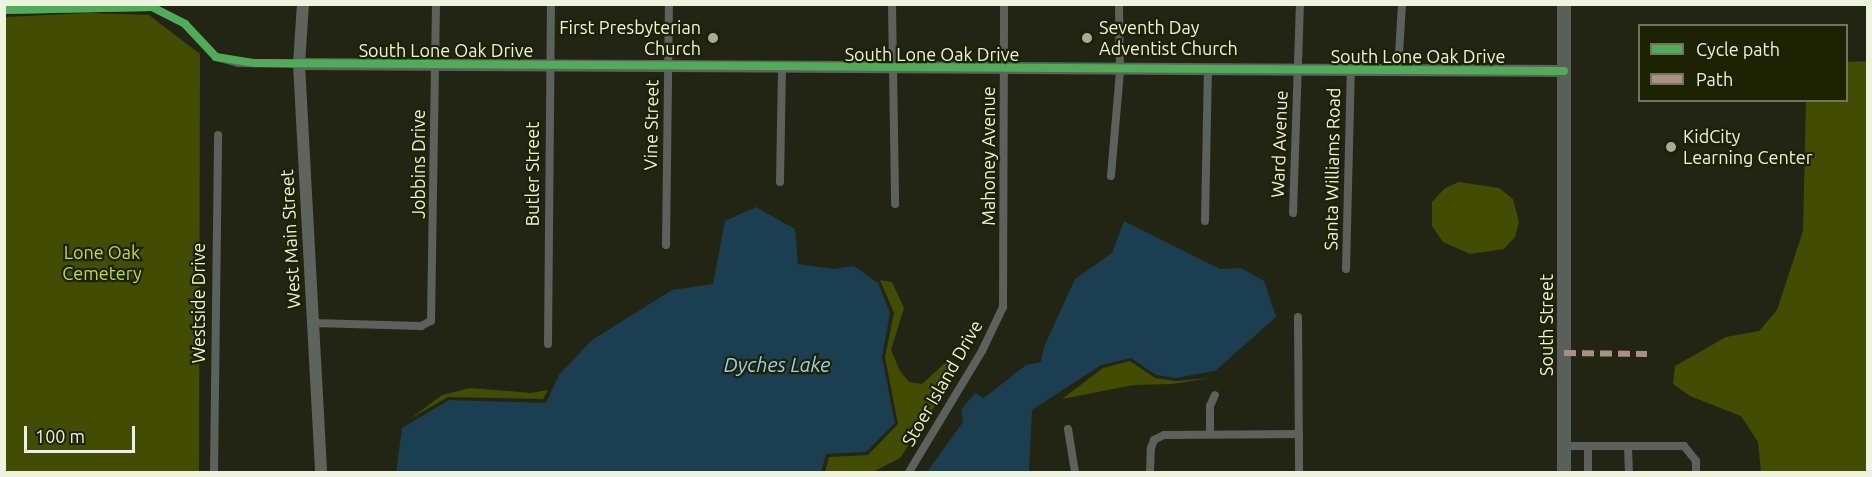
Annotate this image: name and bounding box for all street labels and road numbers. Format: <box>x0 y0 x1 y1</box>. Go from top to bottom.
street label: South Lone Oak Drive <box>359 39 533 61</box>
street label: South Lone Oak Drive <box>845 43 1019 65</box>
street label: South Lone Oak Drive <box>1331 45 1505 67</box>
street label: Vine Street <box>639 79 663 171</box>
street label: Mahoney Avenue <box>977 86 999 226</box>
street label: Santa Williams Road <box>1320 87 1344 251</box>
street label: Ward Avenue <box>1266 90 1292 198</box>
street label: Jobbins Drive <box>407 109 429 219</box>
street label: Butler Street <box>521 122 543 226</box>
street label: West Main Street <box>276 169 304 309</box>
street label: Westside Drive <box>187 243 209 363</box>
street label: South Street <box>1535 274 1557 376</box>
street label: Stoer Island Drive <box>897 316 987 450</box>

